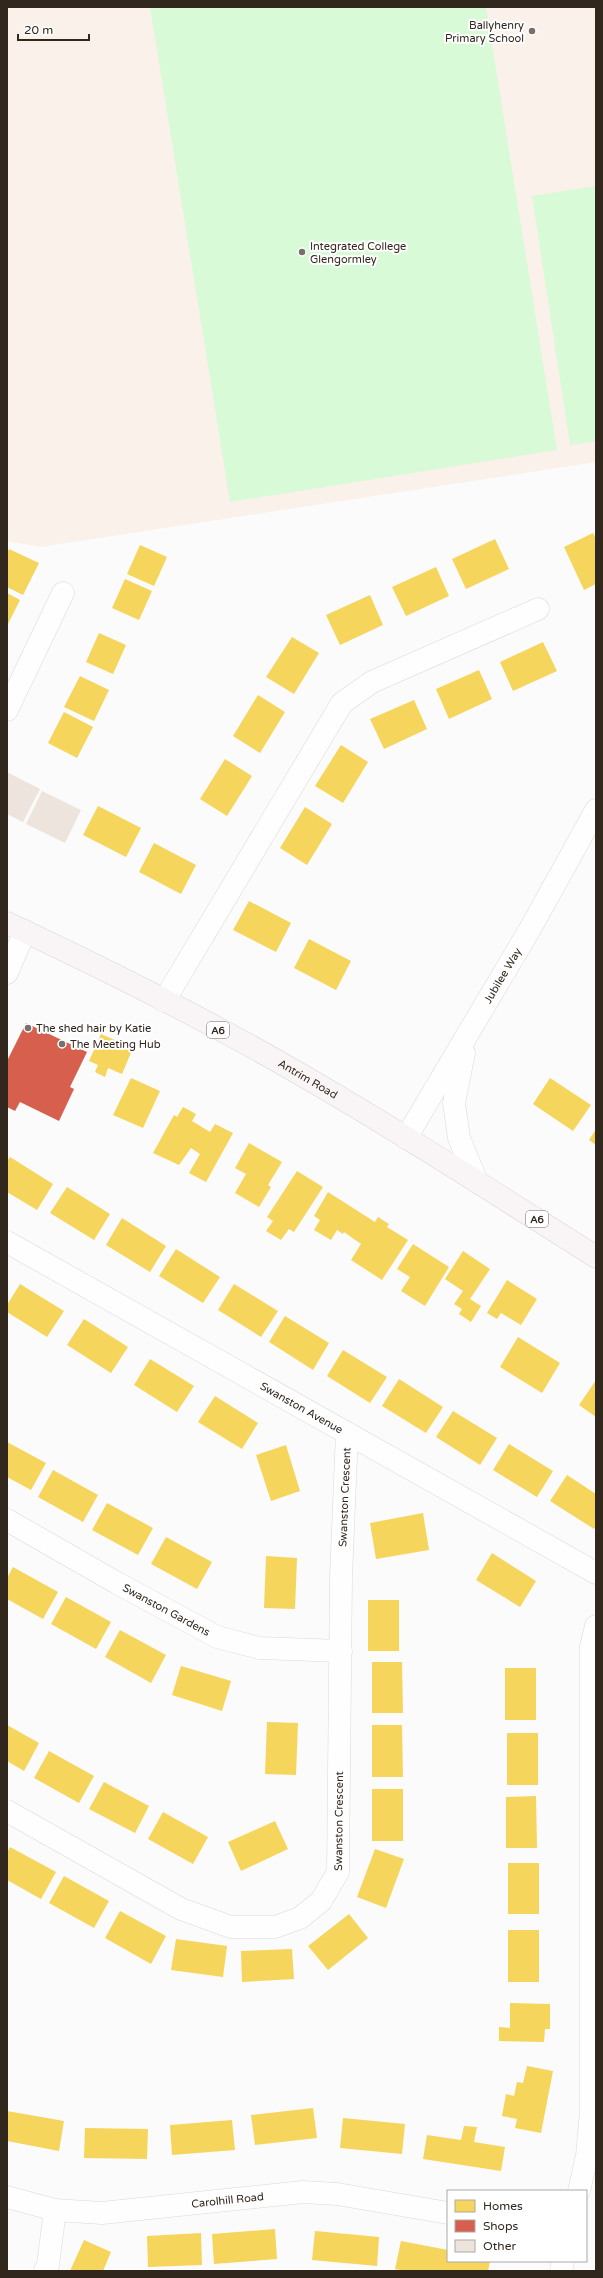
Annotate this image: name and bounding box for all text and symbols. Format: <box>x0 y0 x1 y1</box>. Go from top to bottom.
scale bar <box>18 16 89 42</box>
place label: Ballyhenry Primary School <box>445 19 524 45</box>
text: 20 m <box>24 23 53 37</box>
marker: Ballyhenry Primary School <box>527 26 537 36</box>
place label: Integrated College Glengormley <box>310 240 406 266</box>
marker: Integrated College Glengormley <box>297 247 307 257</box>
street label: Jubilee Way <box>481 946 524 1006</box>
place label: The shed hair by Katie <box>36 1022 151 1035</box>
road number: A6 <box>207 1022 229 1038</box>
marker: The shed hair by Katie <box>23 1023 33 1033</box>
place label: The Meeting Hub <box>70 1038 161 1051</box>
marker: The Meeting Hub <box>57 1039 67 1049</box>
street label: Antrim Road <box>276 1057 340 1102</box>
road number: A6 <box>526 1211 548 1227</box>
street label: Swanston Avenue <box>258 1380 345 1436</box>
street label: Swanston Crescent <box>336 1447 353 1547</box>
street label: Swanston Gardens <box>120 1581 212 1639</box>
street label: Swanston Crescent <box>332 1771 346 1871</box>
street label: Carolhill Road <box>191 2190 265 2211</box>
legend <box>447 2190 587 2262</box>
text: Homes <box>483 2199 523 2213</box>
text: Shops <box>483 2219 518 2233</box>
text: Other <box>483 2239 516 2253</box>

